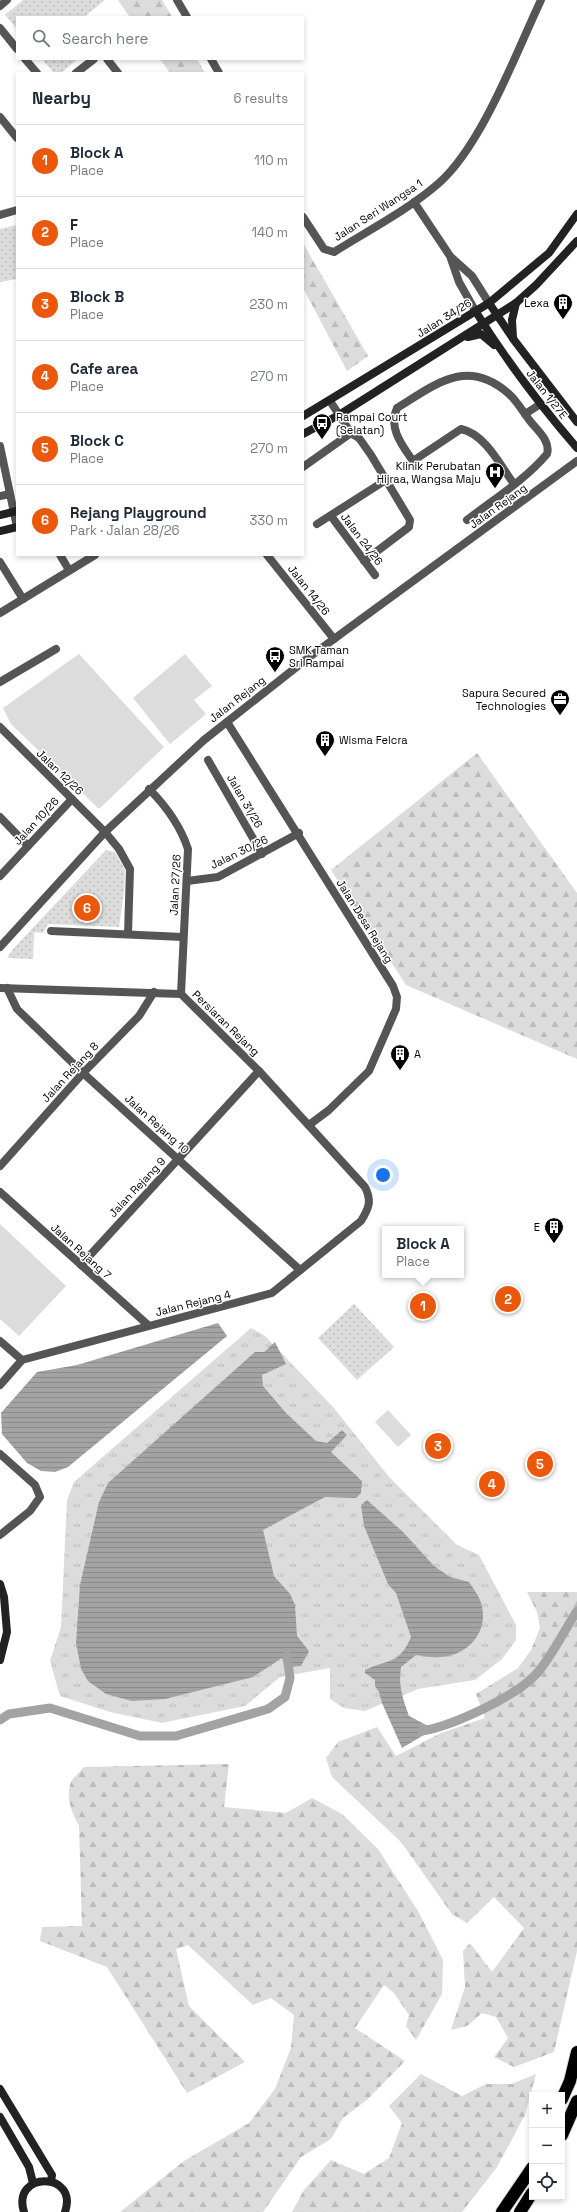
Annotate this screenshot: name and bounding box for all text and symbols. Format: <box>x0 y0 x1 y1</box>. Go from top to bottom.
search box <box>16 16 304 60</box>
icon: search <box>30 27 52 49</box>
text: Search here <box>62 29 148 48</box>
text: Nearby <box>32 87 91 109</box>
text: 6 results <box>234 90 288 107</box>
text: Block A <box>70 143 124 162</box>
text: 1 <box>42 152 48 169</box>
text: 110 m <box>254 152 288 169</box>
text: Place <box>70 162 104 179</box>
street label: Jalan Seri Wangsa 1 <box>331 176 425 244</box>
text: F <box>70 215 78 234</box>
text: 2 <box>41 224 49 241</box>
text: 140 m <box>252 224 288 241</box>
text: Place <box>70 234 104 251</box>
text: Block B <box>70 287 124 306</box>
building icon: Lexa <box>552 292 574 320</box>
street label: Jalan 34/26 <box>414 295 474 340</box>
text: 3 <box>41 296 49 313</box>
text: 230 m <box>250 296 288 313</box>
place label: Lexa <box>524 296 550 310</box>
text: Place <box>70 306 104 323</box>
text: Cafe area <box>70 359 138 378</box>
street label: Jalan 1/27E <box>523 367 571 421</box>
text: 4 <box>41 368 49 385</box>
text: 270 m <box>250 368 288 385</box>
text: Place <box>70 378 104 395</box>
place label: Rampai Court (Selatan) <box>336 410 407 437</box>
bus stop icon: Rampai Court (Selatan) <box>311 412 333 440</box>
text: Block C <box>70 431 124 450</box>
text: 5 <box>41 440 49 457</box>
text: 270 m <box>250 440 288 457</box>
text: Place <box>70 450 104 467</box>
place label: Klinik Perubatan Hijraa, Wangsa Maju <box>377 459 481 486</box>
hospital icon: Klinik Perubatan Hijraa, Wangsa Maju <box>484 461 506 489</box>
street label: Jalan Rejang <box>467 481 529 531</box>
text: Rejang Playground <box>70 503 207 522</box>
street label: Jalan 24/26 <box>338 510 386 568</box>
text: 6 <box>41 512 49 529</box>
text: 330 m <box>249 512 288 529</box>
text: Park · Jalan 28/26 <box>70 522 180 539</box>
street label: Jalan 14/26 <box>285 562 333 618</box>
place label: SMK Taman Sri Rampai <box>289 643 349 670</box>
bus stop icon: SMK Taman Sri Rampai <box>264 645 286 673</box>
street label: Jalan Rejang <box>206 673 268 725</box>
place label: Sapura Secured Technologies <box>462 686 546 713</box>
office icon: Sapura Secured Technologies <box>549 688 571 716</box>
building icon: Wisma Felcra <box>314 729 336 757</box>
place label: Wisma Felcra <box>339 733 408 747</box>
street label: Jalan 12/26 <box>34 746 87 798</box>
street label: Jalan 31/26 <box>224 772 266 831</box>
street label: Jalan 10/26 <box>10 794 62 848</box>
street label: Jalan 30/26 <box>208 832 270 872</box>
street label: Jalan 27/26 <box>166 854 184 916</box>
street label: Jalan Desa Rejang <box>334 877 396 965</box>
pin: 6 <box>74 893 100 923</box>
street label: Persiaran Rejang <box>189 987 263 1059</box>
street label: Jalan Rejang 8 <box>39 1039 102 1105</box>
building icon: A <box>389 1043 411 1071</box>
place label: A <box>414 1047 421 1061</box>
street label: Jalan Rejang 10 <box>122 1091 192 1157</box>
street label: Jalan Rejang 9 <box>106 1154 169 1220</box>
your location <box>373 1165 393 1185</box>
building icon: E <box>543 1216 565 1244</box>
street label: Jalan Rejang 7 <box>48 1220 114 1282</box>
place label: E <box>534 1220 540 1234</box>
popup <box>382 1226 464 1278</box>
text: Block A <box>396 1234 450 1253</box>
text: Place <box>396 1253 430 1270</box>
pin: 2 <box>495 1284 521 1314</box>
street label: Jalan Rejang 4 <box>154 1287 232 1319</box>
pin: 1 <box>410 1291 436 1321</box>
pin: 3 <box>425 1431 451 1461</box>
pin: 5 <box>527 1449 553 1479</box>
pin: 4 <box>479 1469 505 1499</box>
map controls <box>529 2092 565 2200</box>
button: + <box>529 2092 565 2128</box>
button: − <box>529 2128 565 2164</box>
button: locate <box>529 2164 565 2200</box>

